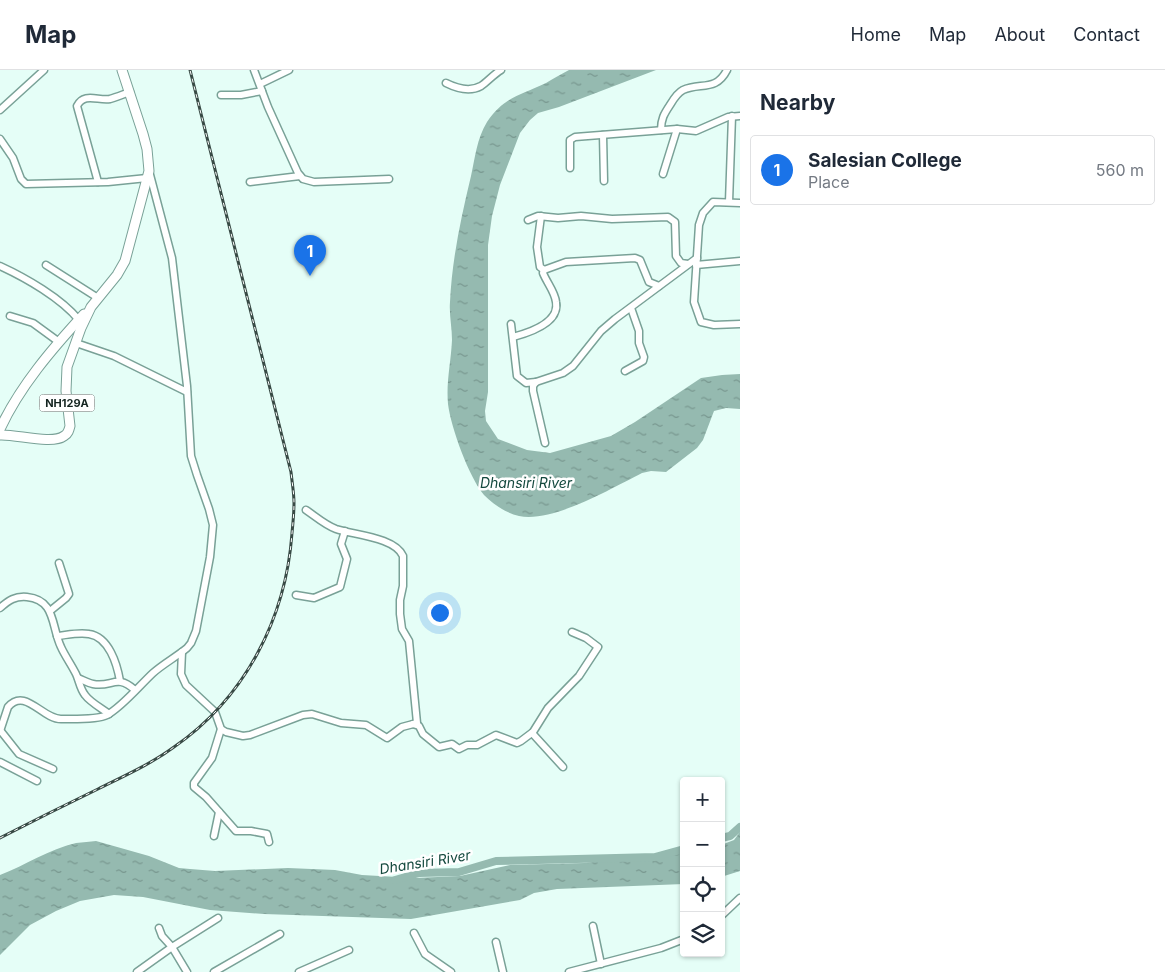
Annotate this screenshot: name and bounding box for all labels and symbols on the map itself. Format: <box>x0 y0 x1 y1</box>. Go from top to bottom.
pin: 1 <box>294 235 326 276</box>
road number: NH129A <box>40 394 94 412</box>
water label: Dhansiri River <box>480 474 573 491</box>
your location <box>427 600 453 626</box>
water label: Dhansiri River <box>378 846 472 877</box>

